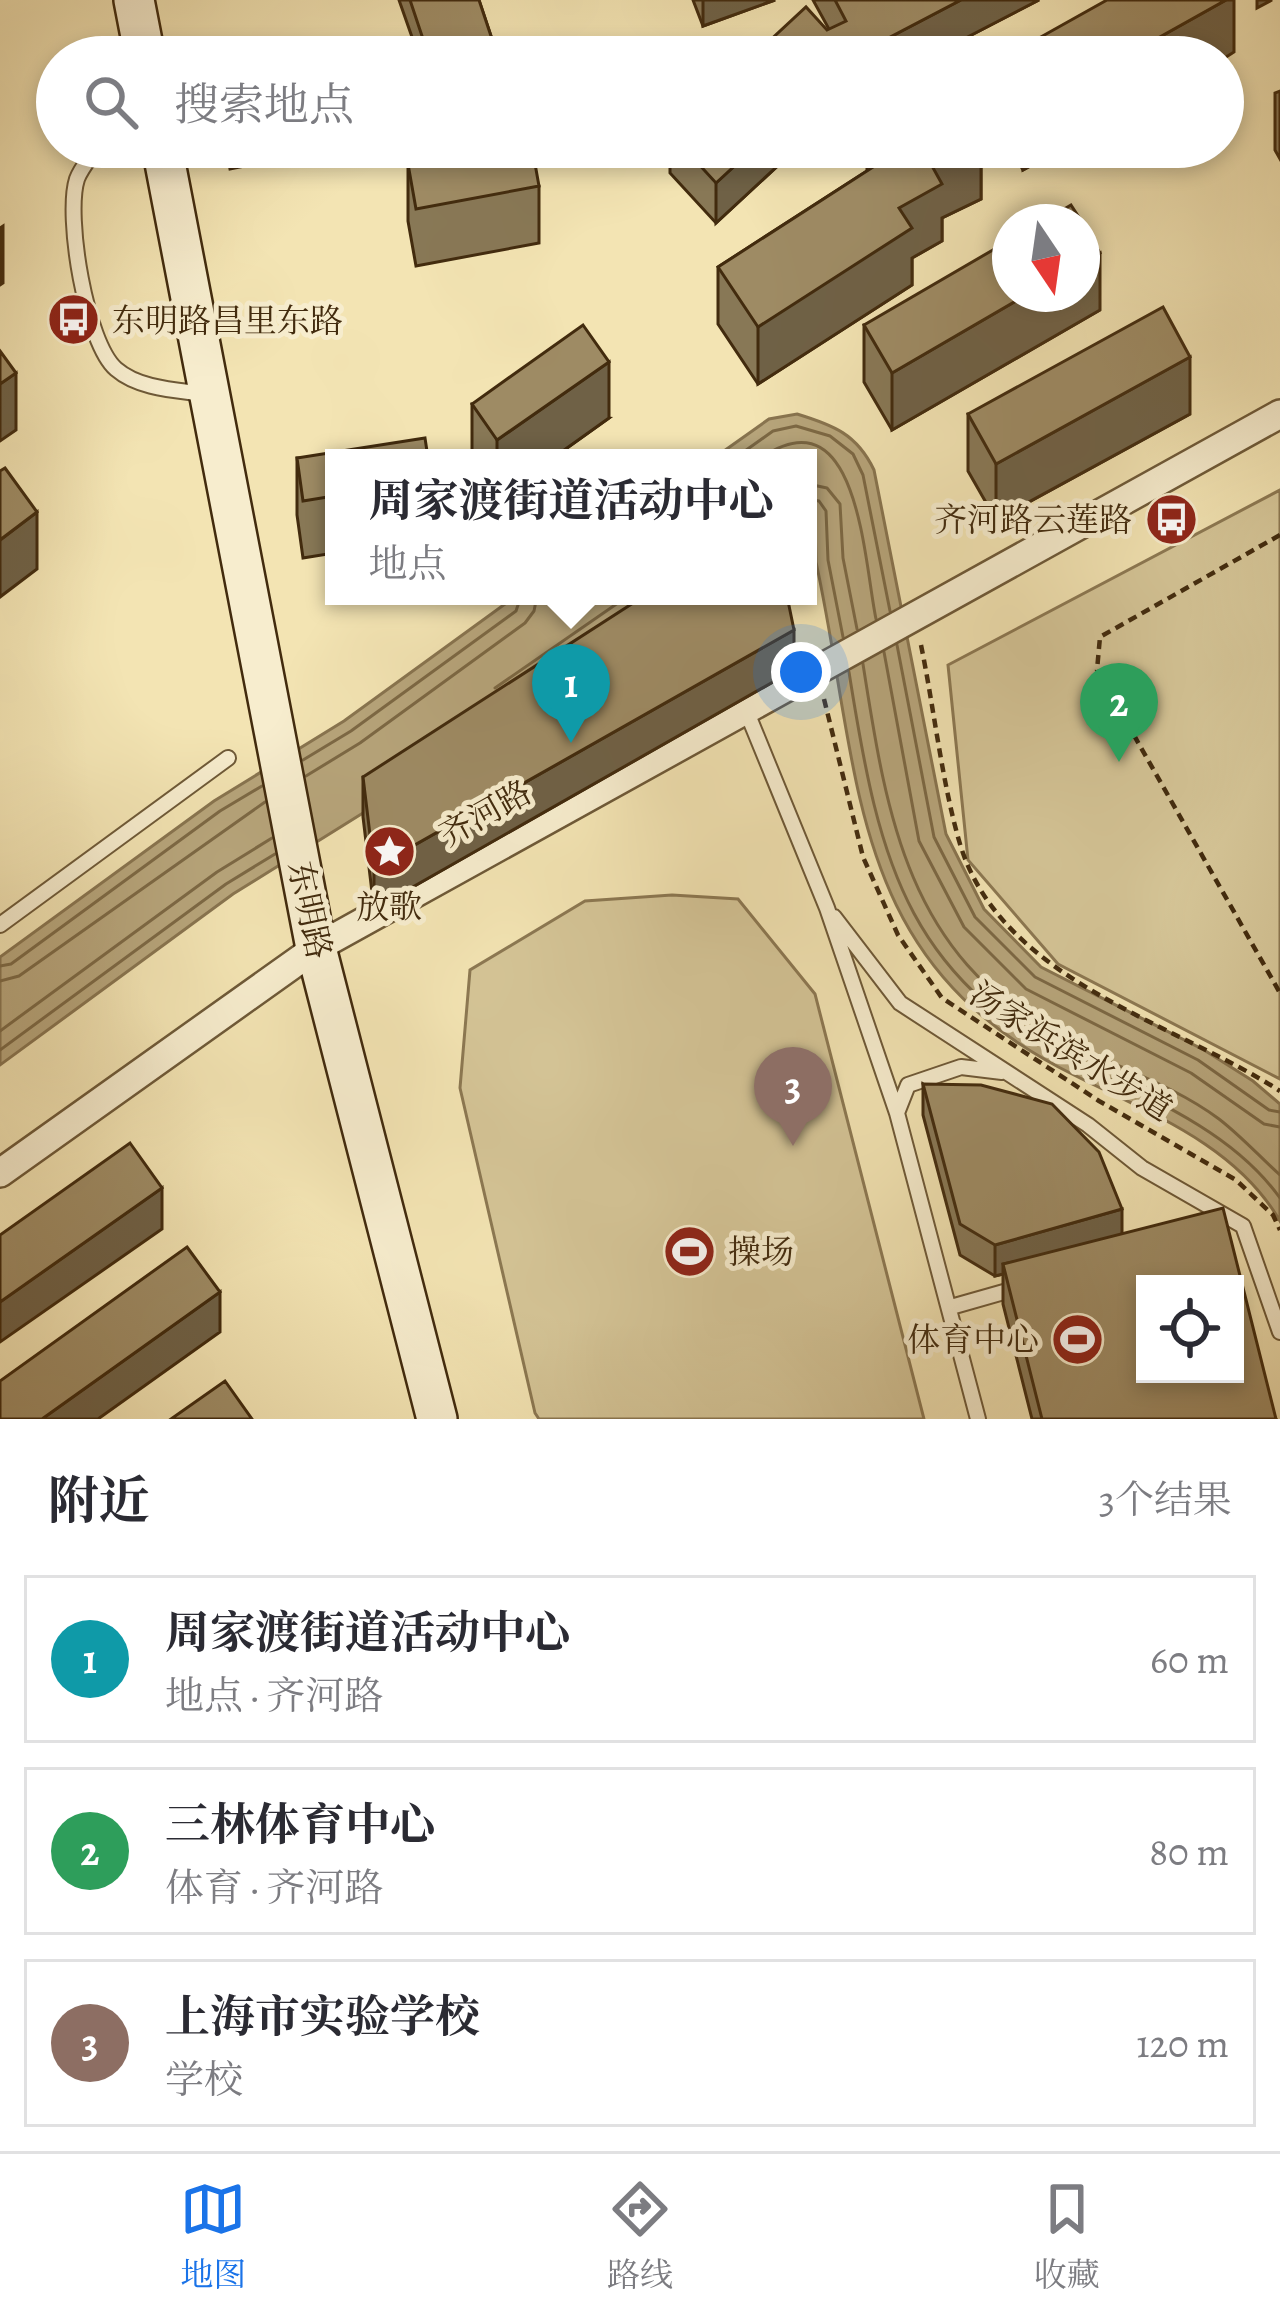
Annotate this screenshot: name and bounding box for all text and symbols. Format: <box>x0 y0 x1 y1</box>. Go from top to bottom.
search box <box>36 36 1244 168</box>
icon: search <box>78 69 144 135</box>
text: 搜索地点 <box>174 74 354 136</box>
north arrow <box>992 204 1100 312</box>
bus stop icon: 东明路昌里东路 <box>45 292 101 348</box>
place label: 东明路昌里东路 <box>112 298 343 343</box>
popup <box>325 449 817 605</box>
text: 周家渡街道活动中心 <box>368 470 774 532</box>
bus stop icon: 齐河路云莲路 <box>1143 491 1199 547</box>
place label: 齐河路云莲路 <box>934 497 1132 542</box>
text: 地点 <box>368 537 447 590</box>
your location <box>771 642 831 702</box>
pin: 1 <box>532 644 610 743</box>
pin: 2 <box>1080 663 1158 762</box>
street label: 齐河路 <box>431 769 539 857</box>
place icon: 放歌 <box>361 824 417 880</box>
street label: 东明路 <box>278 857 342 963</box>
place label: 放歌 <box>356 884 422 929</box>
street label: 汤家浜滨水步道 <box>961 971 1181 1131</box>
pin: 3 <box>754 1047 832 1146</box>
sports icon: 操场 <box>661 1223 717 1279</box>
place label: 操场 <box>728 1229 794 1274</box>
map controls <box>1136 1275 1244 1383</box>
button: locate <box>1136 1275 1244 1383</box>
sports icon: 体育中心 <box>1050 1311 1106 1367</box>
place label: 体育中心 <box>907 1317 1039 1362</box>
text: 附近 <box>48 1466 150 1536</box>
text: 3个结果 <box>1099 1473 1232 1526</box>
text: 周家渡街道活动中心 <box>165 1602 570 1664</box>
text: 1 <box>83 1633 97 1686</box>
text: 60 m <box>1150 1633 1229 1686</box>
text: 地点 · 齐河路 <box>165 1669 383 1722</box>
text: 三林体育中心 <box>165 1794 435 1856</box>
text: 2 <box>81 1825 99 1878</box>
text: 80 m <box>1149 1825 1229 1878</box>
text: 体育 · 齐河路 <box>165 1861 383 1914</box>
text: 上海市实验学校 <box>165 1986 480 2048</box>
text: 3 <box>82 2017 98 2070</box>
text: 120 m <box>1136 2017 1229 2070</box>
text: 学校 <box>165 2053 243 2106</box>
tab: 地图 <box>180 2176 246 2297</box>
tab: 路线 <box>607 2176 673 2297</box>
tab: 收藏 <box>1034 2176 1100 2297</box>

